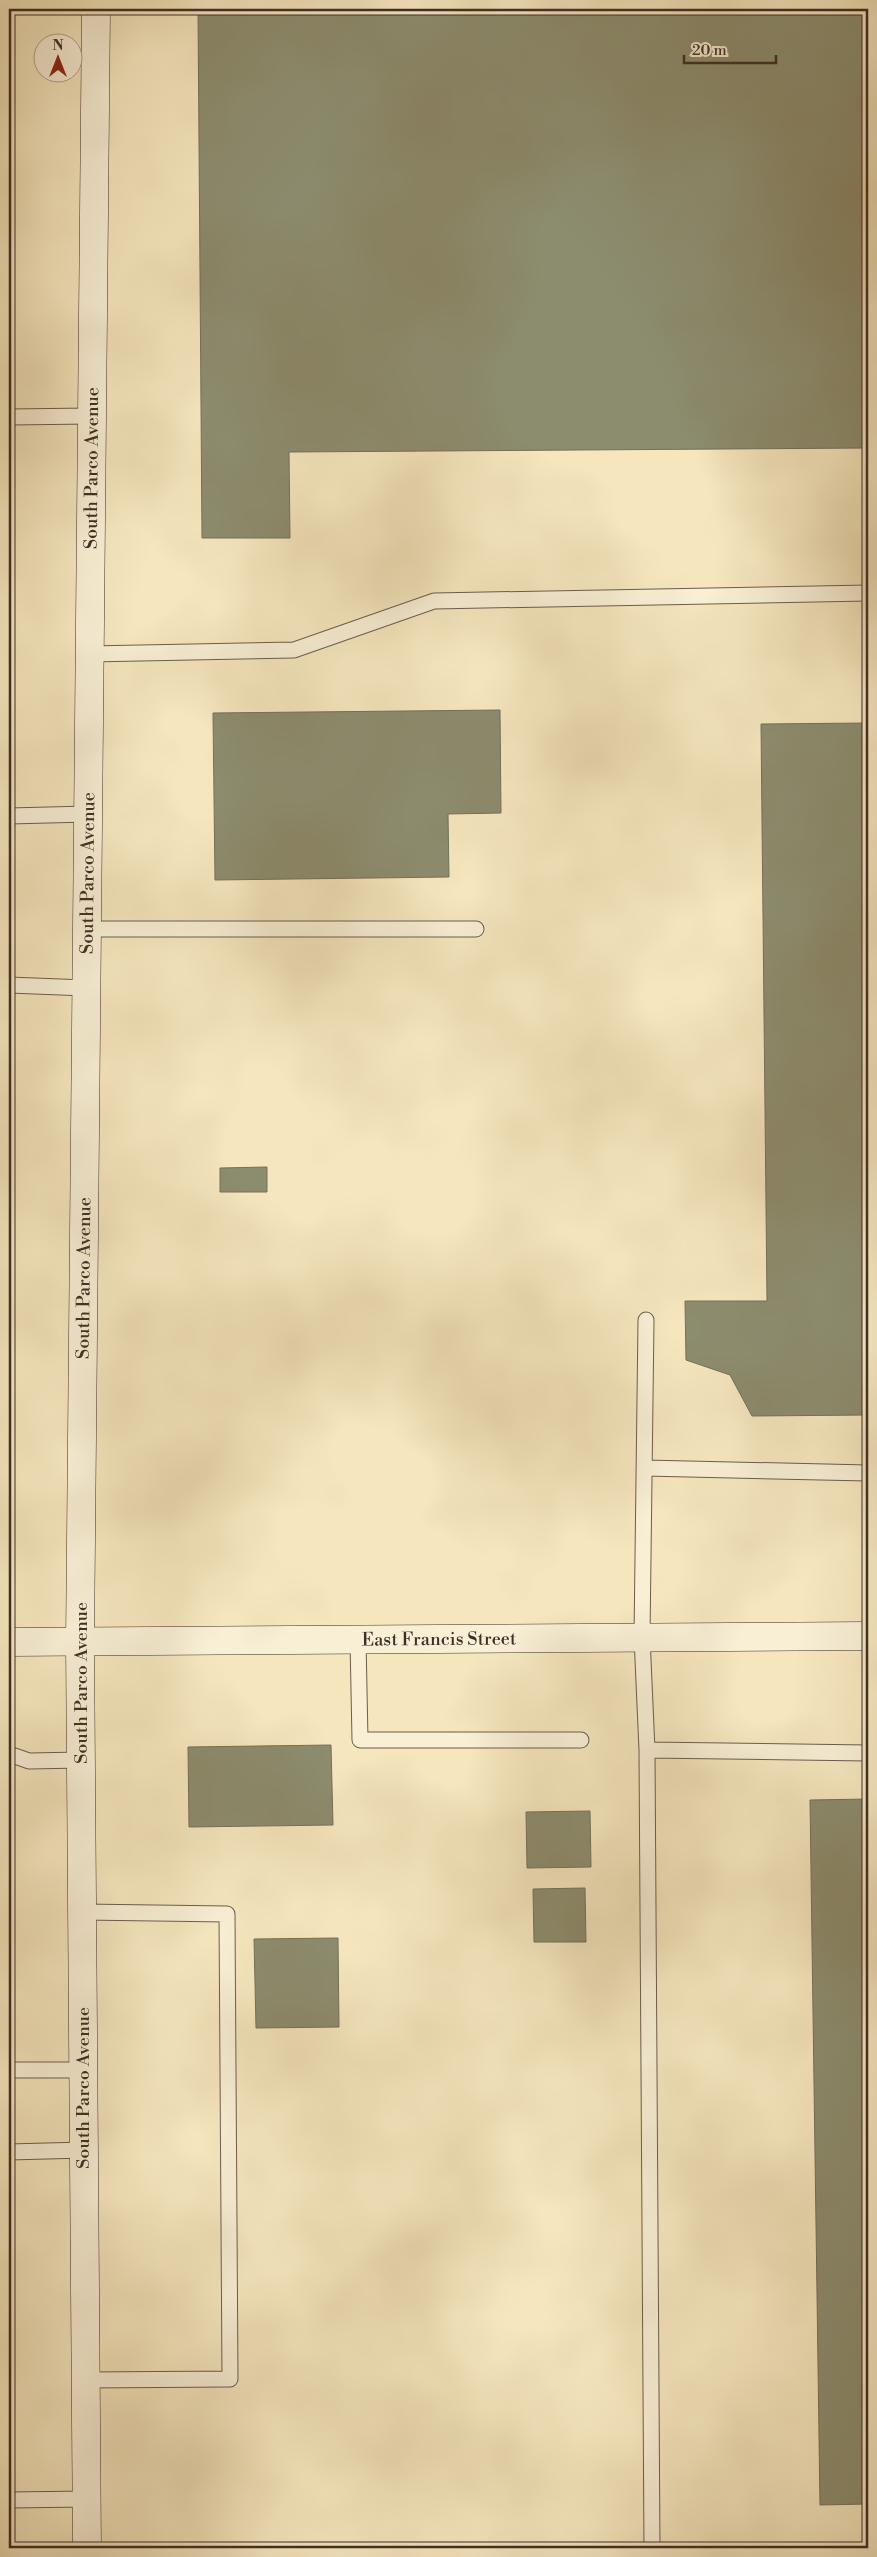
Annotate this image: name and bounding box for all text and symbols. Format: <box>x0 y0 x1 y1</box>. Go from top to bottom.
north arrow <box>32 32 82 82</box>
scale bar <box>684 32 777 64</box>
text: N <box>52 37 64 55</box>
text: 20 m <box>692 41 727 60</box>
street label: South Parco Avenue <box>79 387 104 549</box>
street label: South Parco Avenue <box>75 792 100 954</box>
street label: South Parco Avenue <box>71 1197 96 1359</box>
street label: South Parco Avenue <box>70 1602 93 1764</box>
street label: East Francis Street <box>362 1627 517 1651</box>
street label: South Parco Avenue <box>72 2007 95 2169</box>

